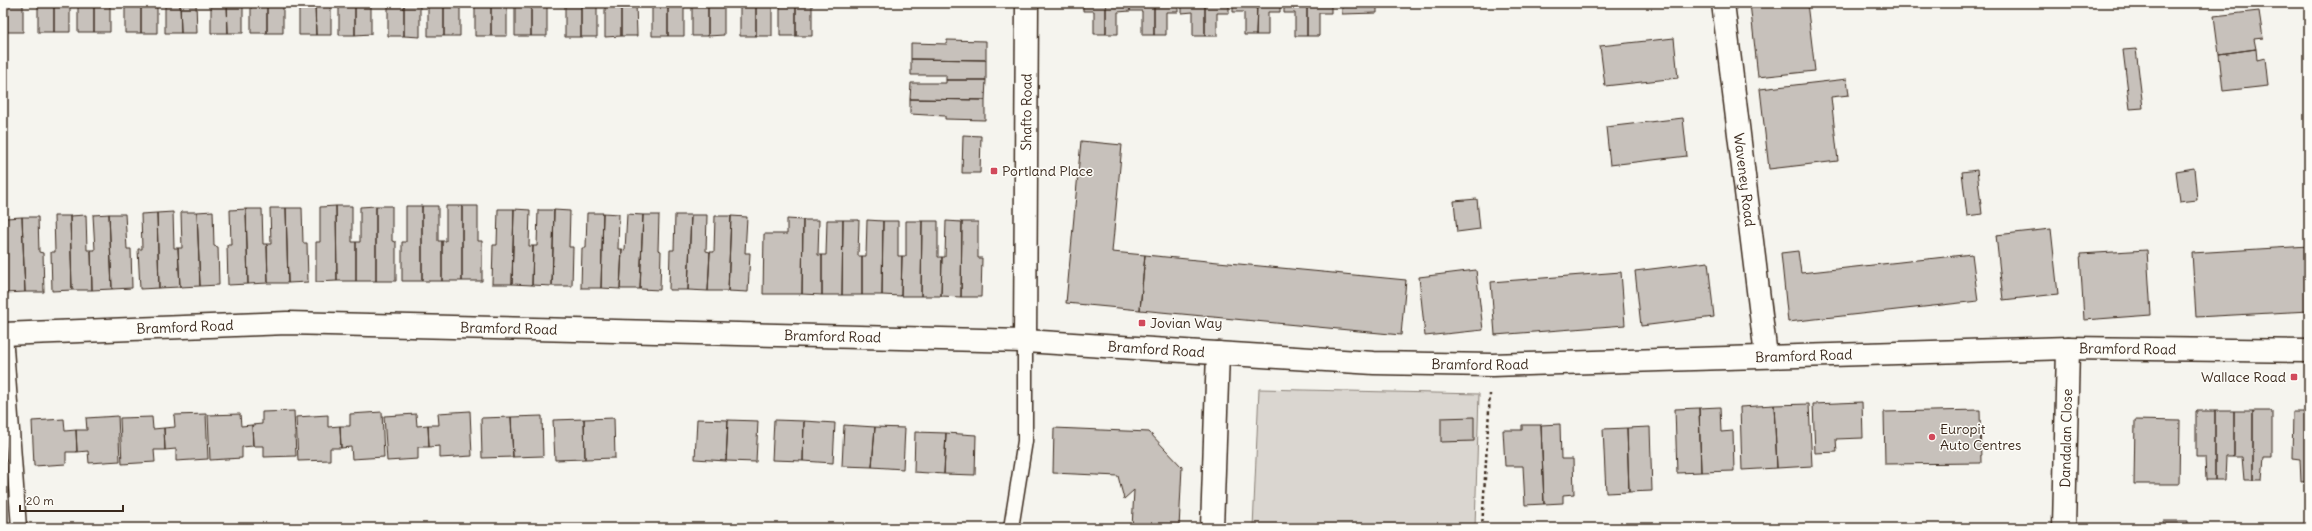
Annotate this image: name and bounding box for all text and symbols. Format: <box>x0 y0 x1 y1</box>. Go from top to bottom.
street label: Shafto Road <box>1017 73 1036 151</box>
street label: Waveney Road <box>1730 132 1759 228</box>
place label: Portland Place <box>1002 162 1093 180</box>
marker: Portland Place <box>989 166 999 176</box>
place label: Jovian Way <box>1150 314 1222 332</box>
street label: Bramford Road <box>136 316 234 338</box>
street label: Bramford Road <box>460 318 558 339</box>
marker: Jovian Way <box>1137 318 1147 328</box>
street label: Bramford Road <box>784 326 881 346</box>
street label: Bramford Road <box>1107 337 1205 361</box>
street label: Bramford Road <box>2079 339 2176 358</box>
street label: Bramford Road <box>1755 345 1853 366</box>
street label: Bramford Road <box>1431 355 1529 374</box>
place label: Wallace Road <box>2201 368 2286 386</box>
marker: Wallace Road <box>2289 372 2299 382</box>
street label: Dandalan Close <box>2056 388 2076 488</box>
place label: Europit Auto Centres <box>1940 420 2021 454</box>
marker: Europit Auto Centres <box>1927 432 1937 442</box>
scale bar <box>20 487 123 513</box>
text: 20 m <box>26 493 54 508</box>

